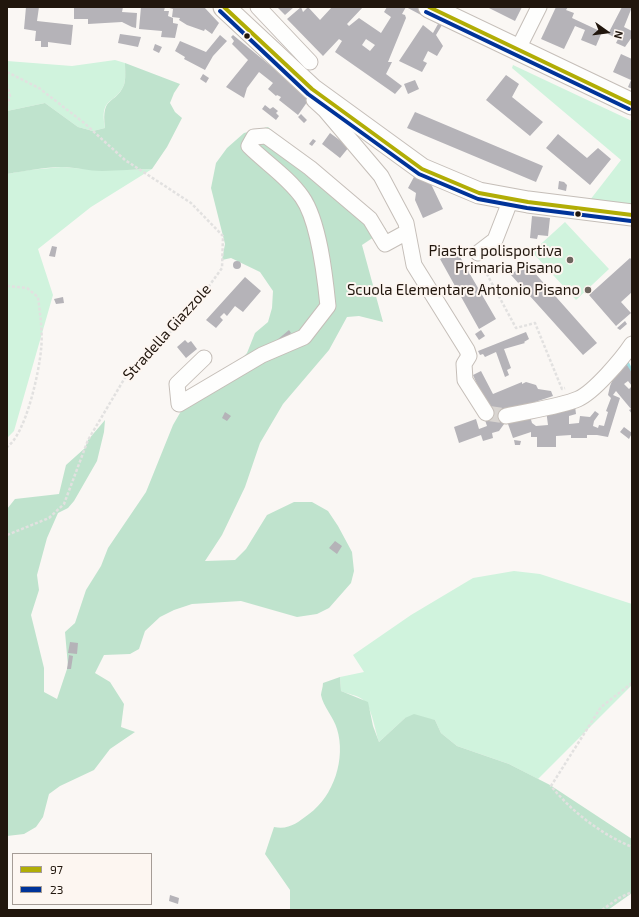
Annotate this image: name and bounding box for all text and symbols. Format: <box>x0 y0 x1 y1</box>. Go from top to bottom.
north arrow <box>587 12 627 52</box>
text: N <box>612 30 626 40</box>
unlabelled marker <box>242 31 252 41</box>
unlabelled marker <box>573 209 583 219</box>
place label: Piastra polisportiva Primaria Pisano <box>428 242 562 277</box>
marker: Piastra polisportiva Primaria Pisano <box>565 255 575 265</box>
street label: Stradella Giazzole <box>119 280 215 384</box>
place label: Scuola Elementare Antonio Pisano <box>347 281 580 299</box>
marker: Scuola Elementare Antonio Pisano <box>583 285 593 295</box>
legend <box>12 853 152 905</box>
text: 97 <box>50 862 63 876</box>
text: 23 <box>50 882 63 896</box>

